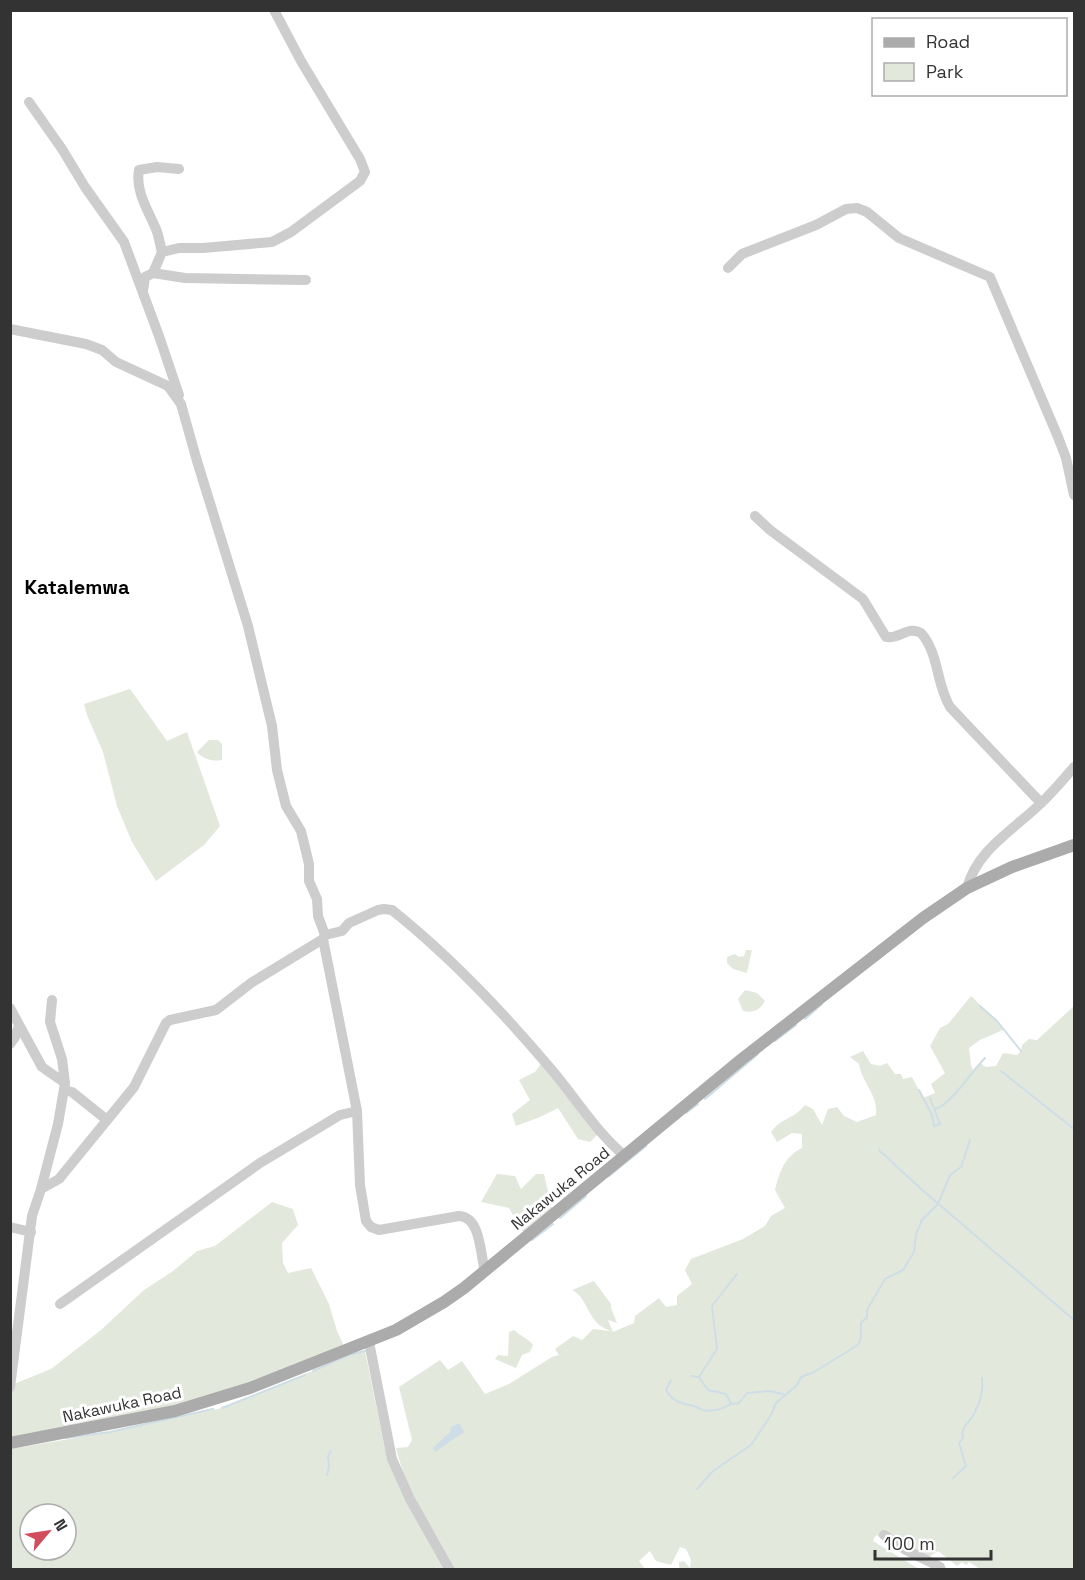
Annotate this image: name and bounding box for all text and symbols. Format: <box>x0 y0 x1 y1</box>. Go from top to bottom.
legend <box>872 18 1067 96</box>
text: Road <box>926 30 970 53</box>
text: Park <box>926 60 964 83</box>
district label: Katalemwa <box>24 574 130 600</box>
street label: Nakawuka Road <box>507 1142 614 1235</box>
street label: Nakawuka Road <box>61 1382 183 1427</box>
north arrow <box>18 1502 78 1562</box>
text: N <box>49 1515 72 1535</box>
scale bar <box>875 1523 990 1561</box>
text: 100 m <box>884 1532 935 1555</box>

